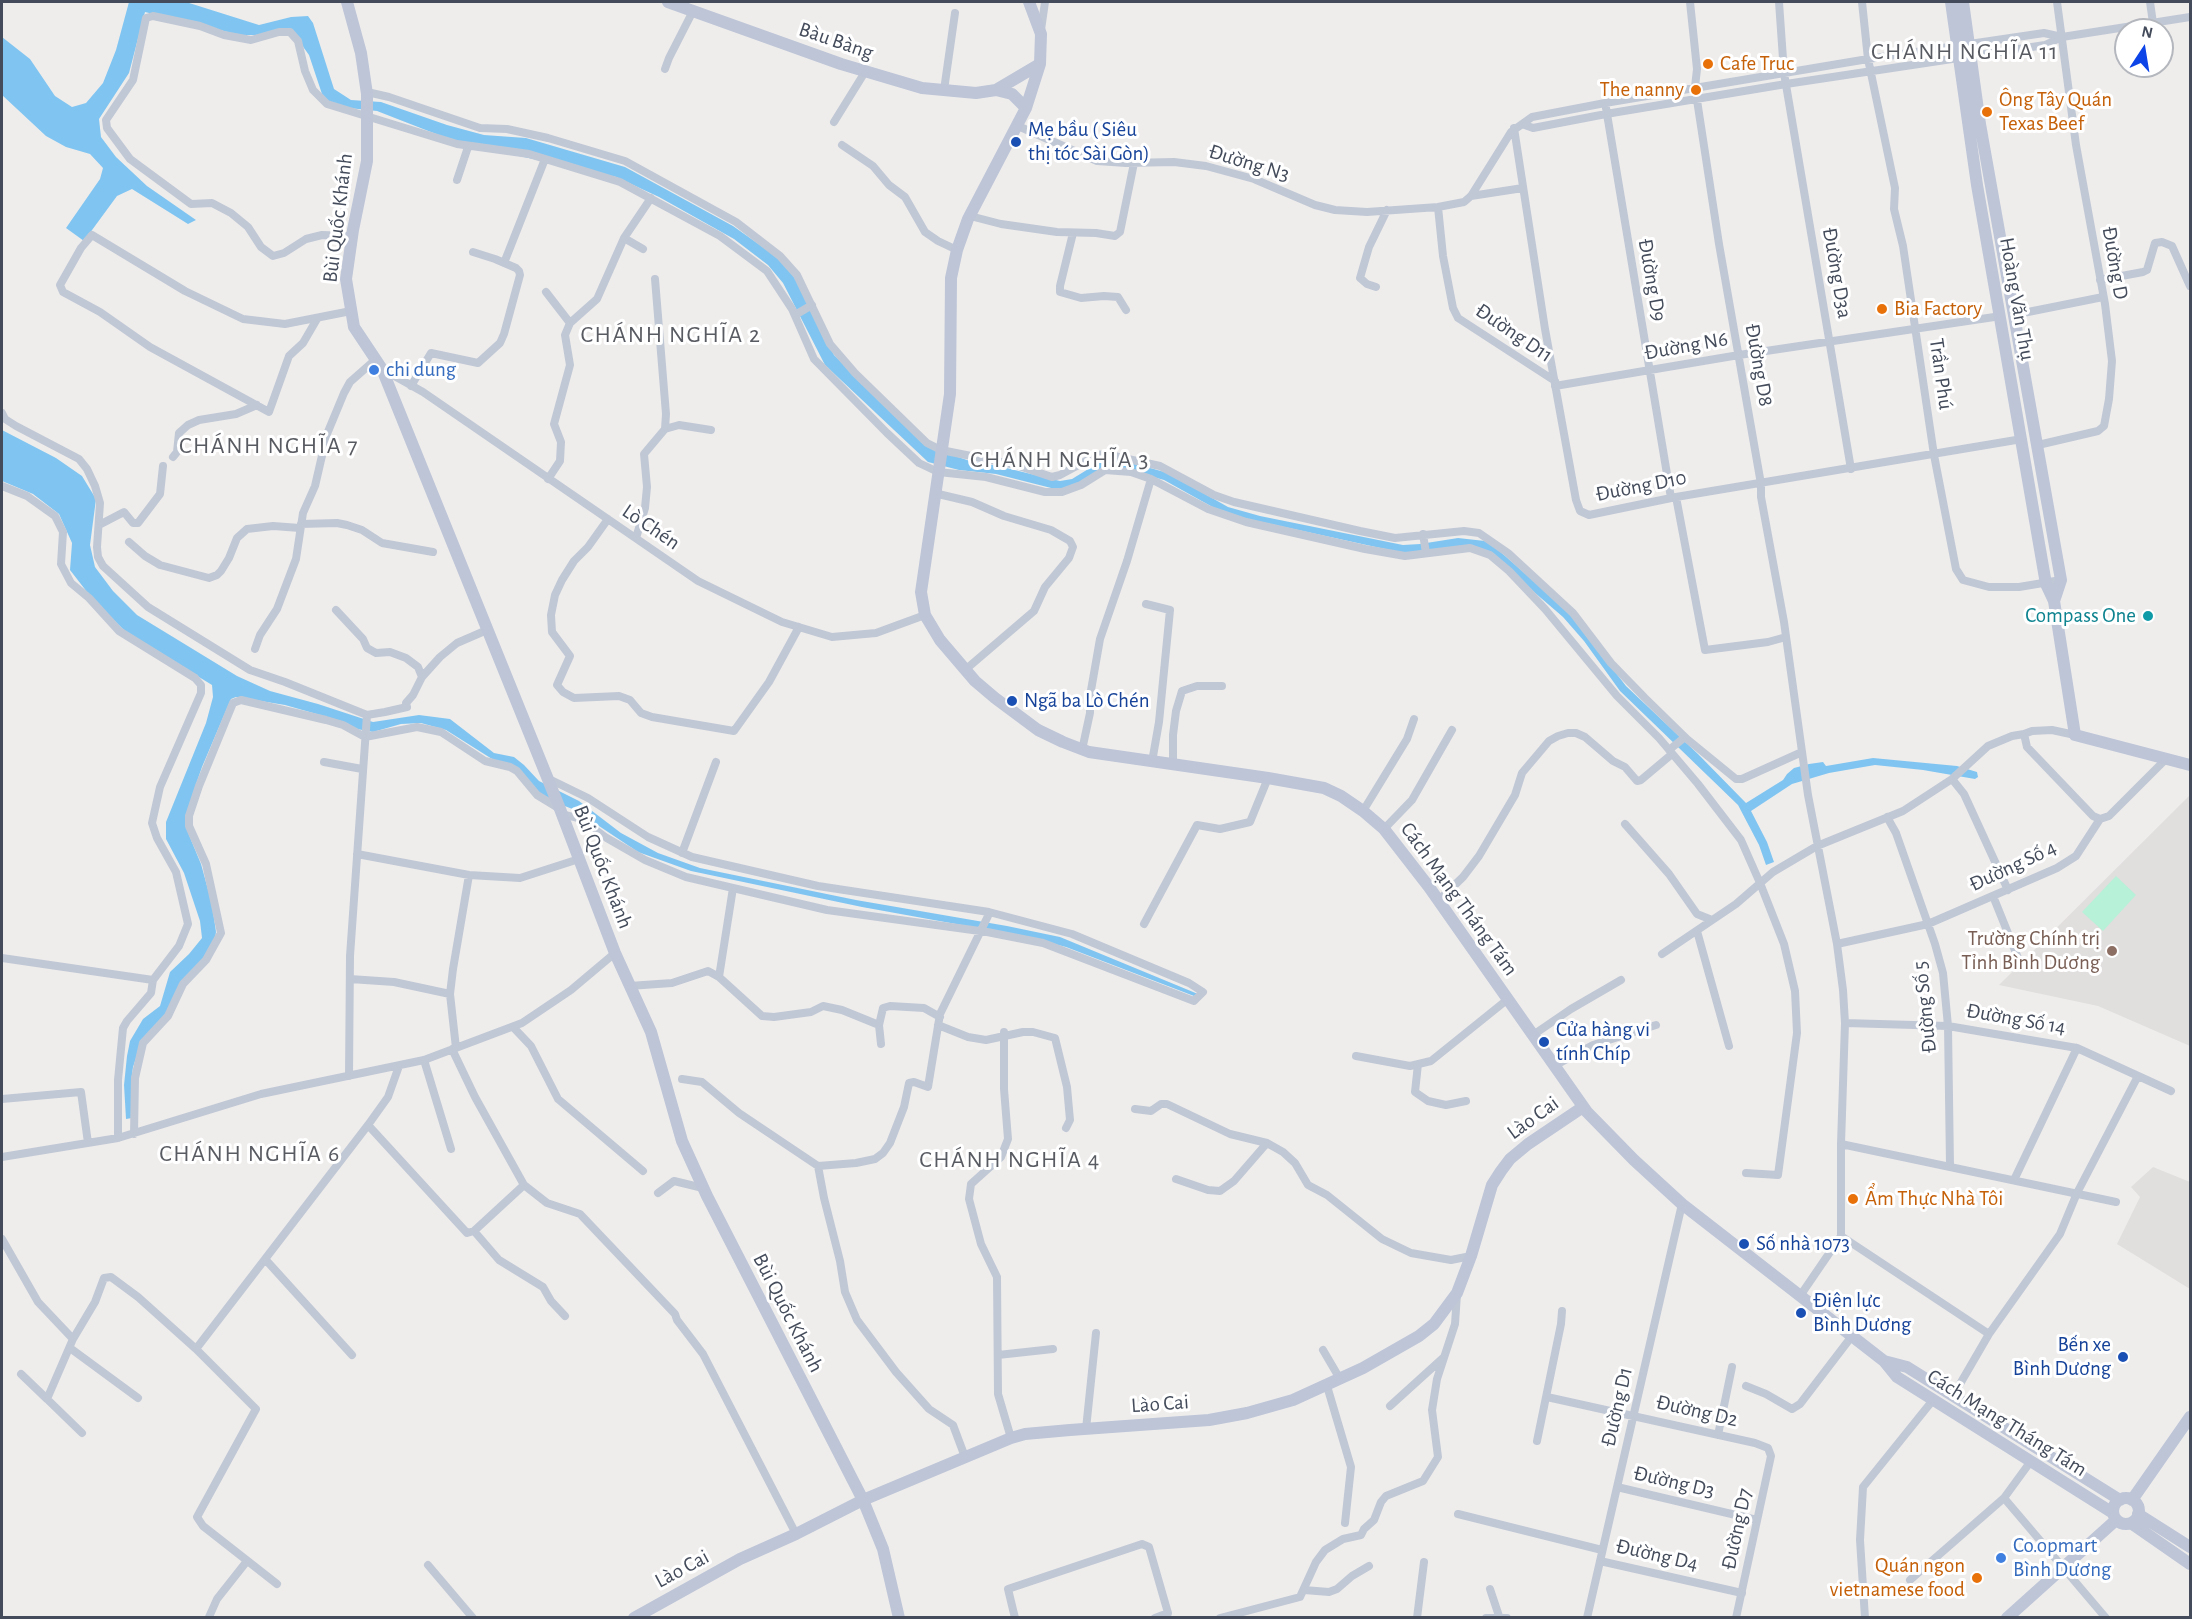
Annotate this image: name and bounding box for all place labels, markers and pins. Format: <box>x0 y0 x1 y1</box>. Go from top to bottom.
place label: Cafe Truc <box>1720 51 1794 77</box>
marker: Cafe Truc <box>1701 57 1715 71</box>
place label: The nanny <box>1599 77 1684 103</box>
marker: The nanny <box>1689 83 1703 97</box>
place label: Ông Tây Quán Texas Beef <box>1999 87 2112 137</box>
marker: Ông Tây Quán Texas Beef <box>1980 105 1994 119</box>
place label: Mẹ bầu ( Siêu thị tóc Sài Gòn) <box>1028 117 1150 167</box>
marker: Mẹ bầu ( Siêu thị tóc Sài Gòn) <box>1009 135 1023 149</box>
place label: Bia Factory <box>1894 296 1982 322</box>
marker: Bia Factory <box>1875 302 1889 316</box>
place label: chi dung <box>386 357 456 383</box>
marker: chi dung <box>367 363 381 377</box>
place label: Compass One <box>2025 603 2136 629</box>
marker: Compass One <box>2141 609 2155 623</box>
place label: Ngã ba Lò Chén <box>1024 688 1149 714</box>
marker: Ngã ba Lò Chén <box>1005 694 1019 708</box>
place label: Trường Chính trị Tỉnh Bình Dương <box>1961 926 2100 976</box>
marker: Trường Chính trị Tỉnh Bình Dương <box>2105 944 2119 958</box>
place label: Cửa hàng vi tính Chíp <box>1556 1017 1650 1067</box>
marker: Cửa hàng vi tính Chíp <box>1537 1035 1551 1049</box>
place label: Ẩm Thực Nhà Tôi <box>1865 1186 2003 1212</box>
marker: Ẩm Thực Nhà Tôi <box>1846 1192 1860 1206</box>
place label: Số nhà 1073 <box>1756 1231 1850 1257</box>
marker: Số nhà 1073 <box>1737 1237 1751 1251</box>
place label: Điện lực Bình Dương <box>1813 1288 1911 1338</box>
marker: Điện lực Bình Dương <box>1794 1306 1808 1320</box>
place label: Bến xe Bình Dương <box>2013 1332 2111 1382</box>
marker: Bến xe Bình Dương <box>2116 1350 2130 1364</box>
place label: Co.opmart Bình Dương <box>2013 1533 2111 1583</box>
marker: Co.opmart Bình Dương <box>1994 1551 2008 1565</box>
place label: Quán ngon vietnamese food <box>1829 1553 1965 1603</box>
marker: Quán ngon vietnamese food <box>1970 1571 1984 1585</box>

